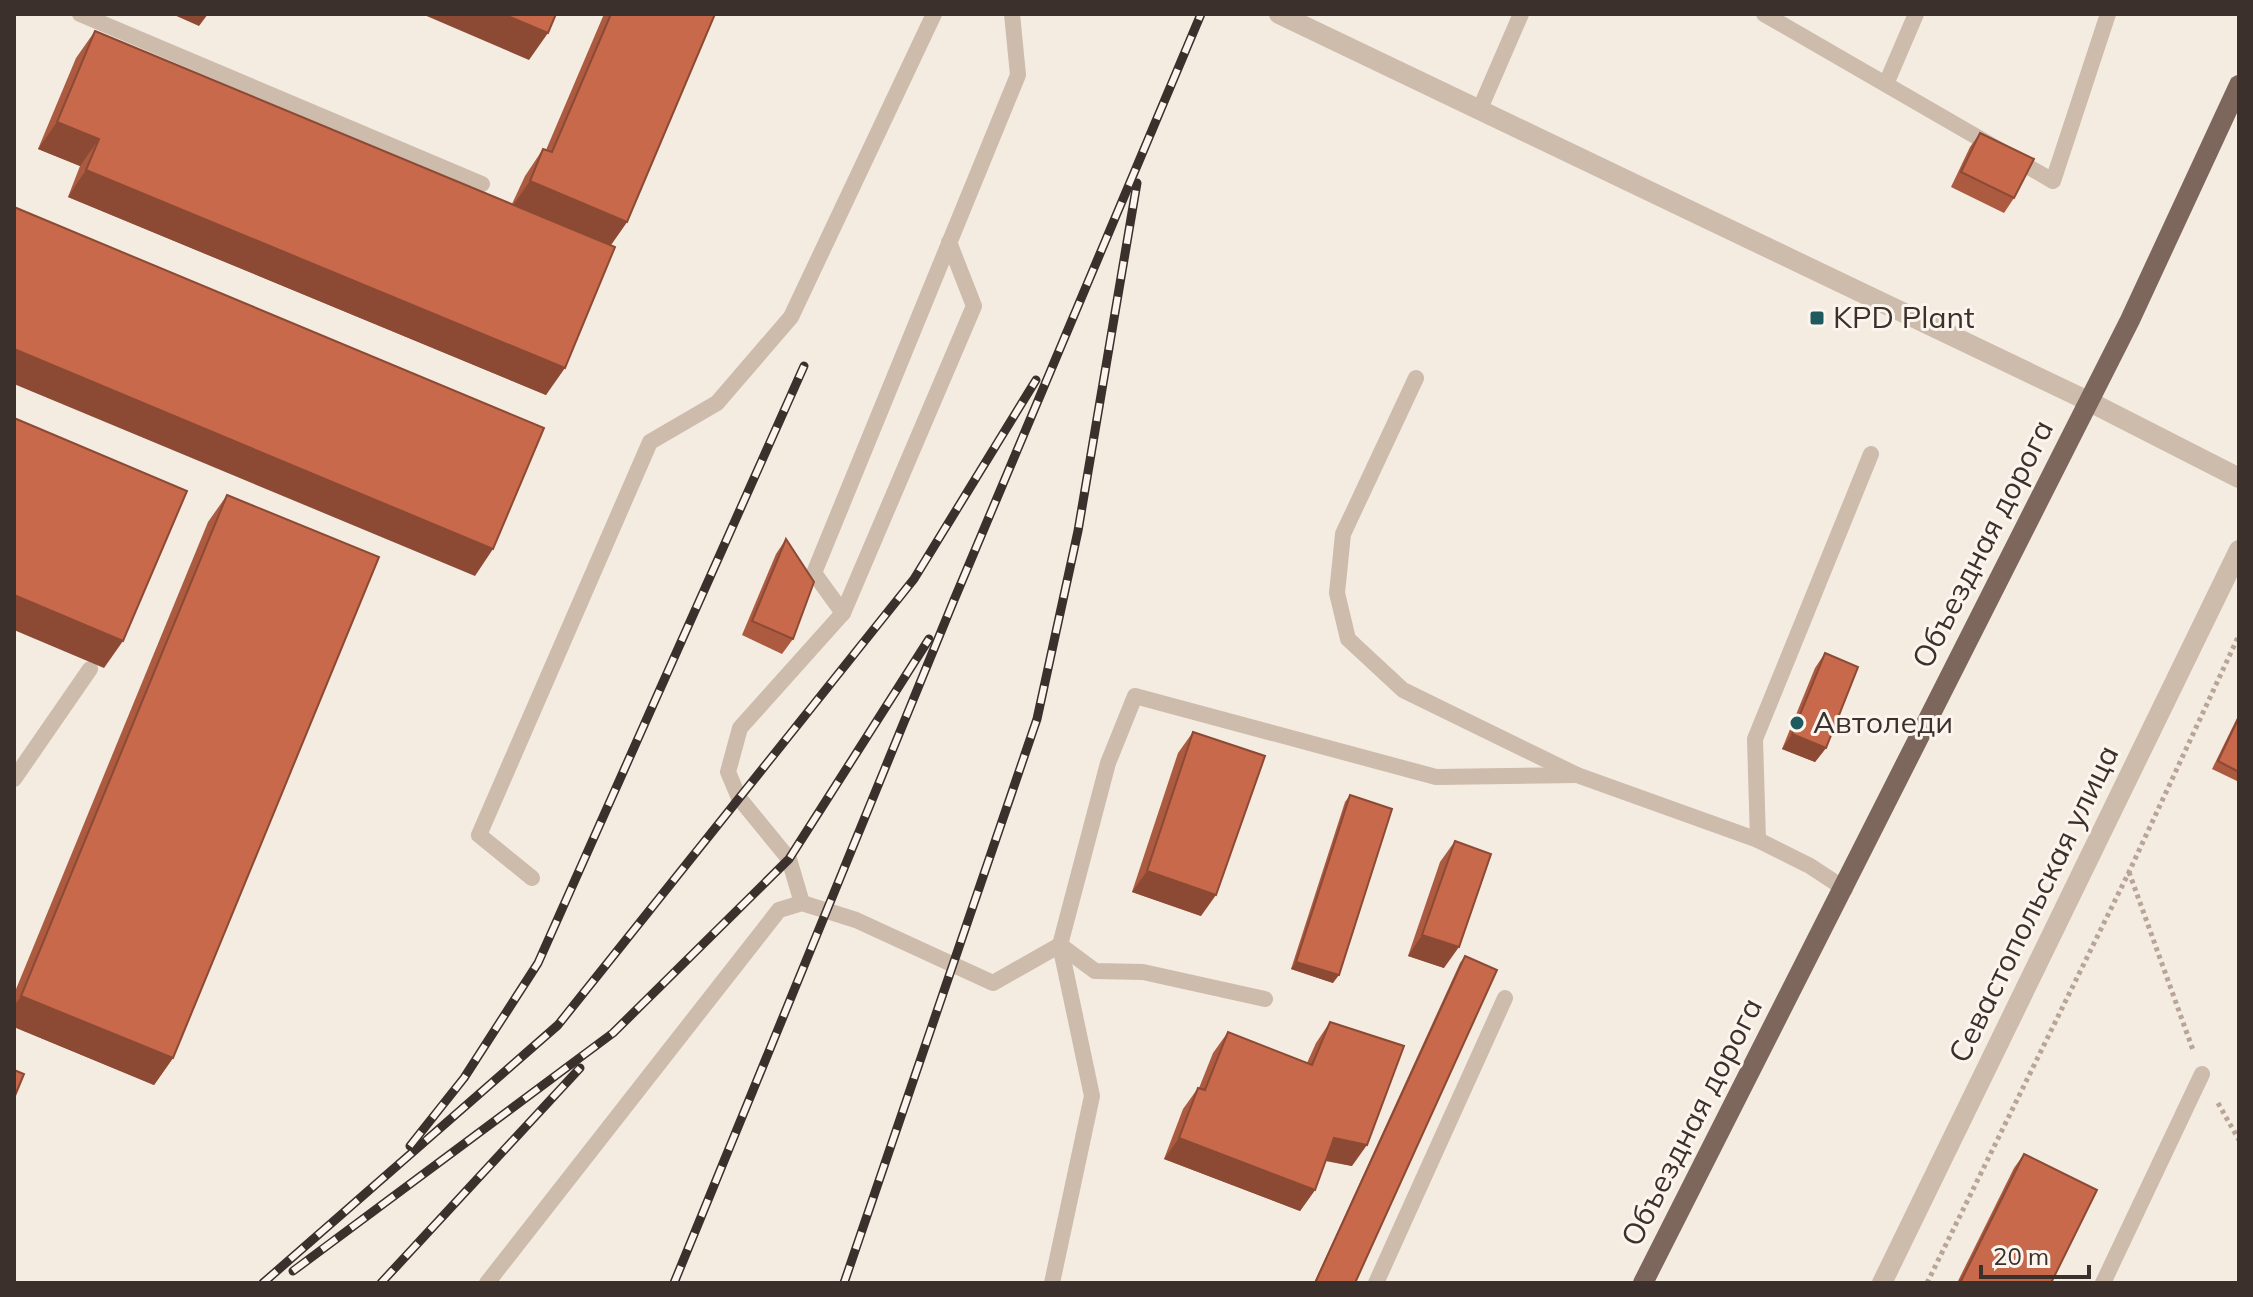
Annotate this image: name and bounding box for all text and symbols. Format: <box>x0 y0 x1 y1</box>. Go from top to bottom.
place label: KPD Plant <box>1833 298 1975 336</box>
marker: KPD Plant <box>1808 309 1826 327</box>
street label: Объездная дорога <box>1903 413 2061 674</box>
place label: Автоледи <box>1813 703 1953 741</box>
marker: Автоледи <box>1788 714 1806 732</box>
street label: Севастопольская улица <box>1940 739 2127 1068</box>
street label: Объездная дорога <box>1612 991 1770 1252</box>
scale bar <box>1981 1229 2089 1279</box>
text: 20 m <box>1993 1241 2049 1271</box>

